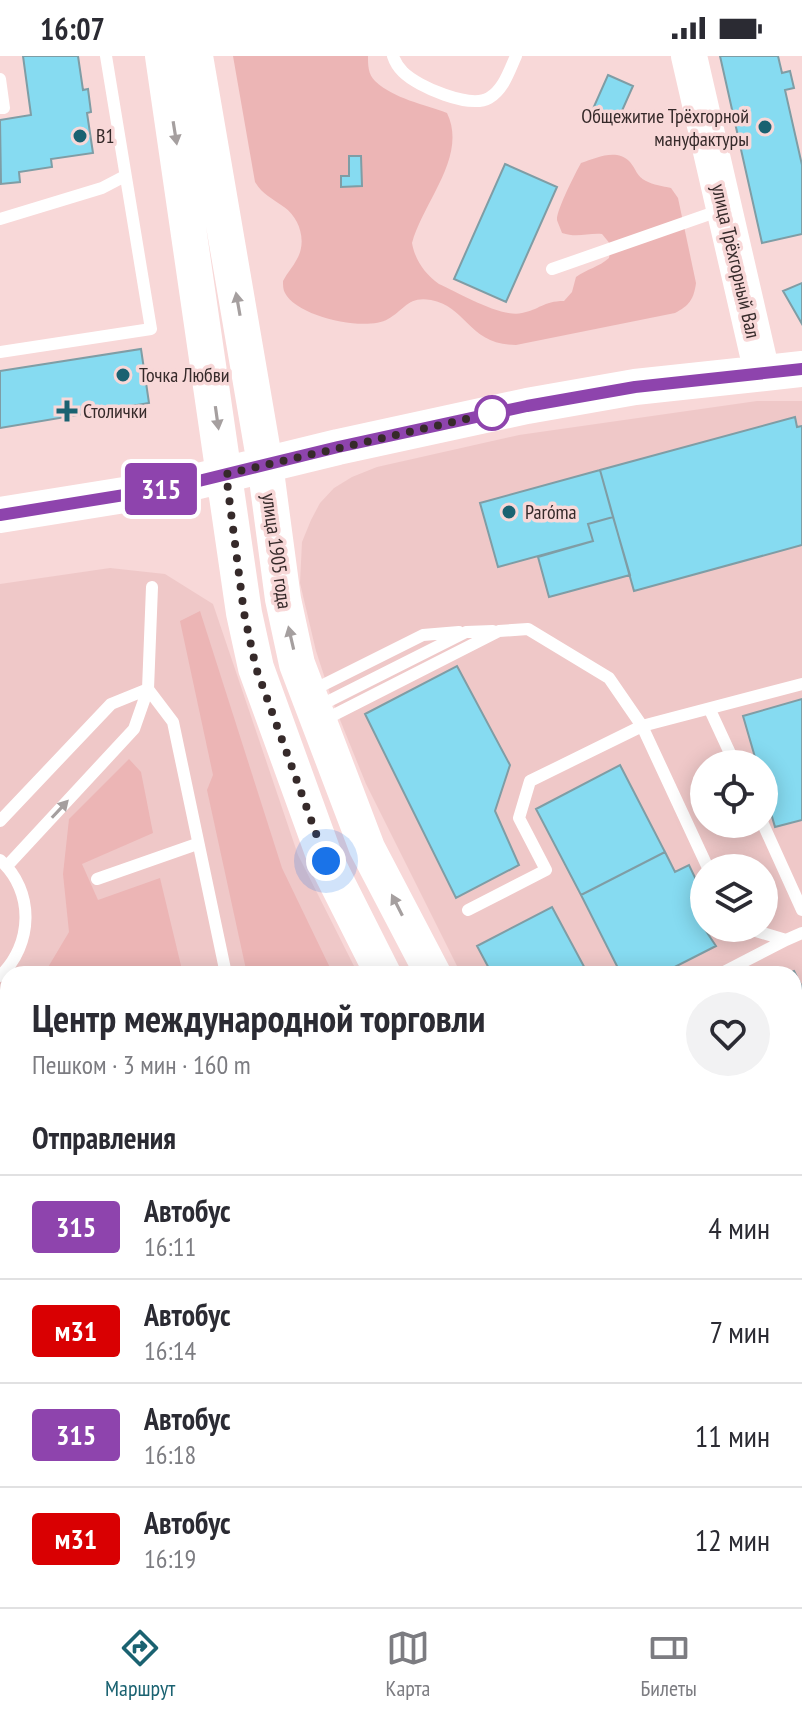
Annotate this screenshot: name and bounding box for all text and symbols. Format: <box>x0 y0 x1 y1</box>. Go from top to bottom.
text: 16:07 <box>40 9 105 48</box>
place label: Общежитие Трёхгорной мануфактуры <box>581 103 749 152</box>
marker: Общежитие Трёхгорной мануфактуры <box>756 118 774 136</box>
one-way arrow <box>169 121 182 146</box>
place label: B1 <box>96 123 114 149</box>
marker: B1 <box>71 127 89 145</box>
street label: улица Трёхгорный Вал <box>706 181 766 341</box>
one-way arrow <box>231 291 243 316</box>
place label: Точка Любви <box>139 362 230 388</box>
marker: Точка Любви <box>114 366 132 384</box>
unlabelled marker <box>475 396 509 430</box>
place label: Столички <box>83 398 147 424</box>
marker: Столички <box>58 402 76 420</box>
one-way arrow <box>211 406 224 431</box>
line badge: 315 <box>115 463 207 515</box>
text: 315 <box>141 470 181 507</box>
street label: улица 1905 года <box>256 491 298 611</box>
place label: Paróma <box>525 499 577 525</box>
marker: Paróma <box>500 503 518 521</box>
one-way arrow <box>284 625 297 650</box>
map controls <box>690 750 778 942</box>
button: locate <box>690 750 778 838</box>
one-way arrow <box>50 800 68 819</box>
your location <box>306 841 346 881</box>
button: layers <box>690 854 778 942</box>
one-way arrow <box>390 893 403 916</box>
button: heart <box>686 992 770 1076</box>
text: Центр международной торговли <box>32 993 485 1042</box>
text: Пешком · 3 мин · 160 m <box>32 1048 251 1081</box>
text: Отправления <box>32 1118 176 1157</box>
text: Автобус <box>144 1191 231 1230</box>
text: 315 <box>56 1208 96 1245</box>
text: 4 мин <box>708 1208 770 1247</box>
text: 16:11 <box>144 1230 196 1263</box>
text: Автобус <box>144 1295 231 1334</box>
text: м31 <box>55 1312 97 1349</box>
text: 7 мин <box>710 1312 770 1351</box>
text: 16:14 <box>144 1334 196 1367</box>
text: Автобус <box>144 1399 231 1438</box>
text: 315 <box>56 1416 96 1453</box>
text: 11 мин <box>695 1416 770 1455</box>
text: 16:18 <box>144 1438 196 1471</box>
text: Автобус <box>144 1503 231 1542</box>
text: м31 <box>55 1520 97 1557</box>
text: 12 мин <box>695 1520 770 1559</box>
text: 16:19 <box>144 1542 196 1575</box>
tab: Маршрут <box>105 1626 175 1702</box>
tab: Карта <box>386 1626 430 1702</box>
tab: Билеты <box>641 1626 697 1702</box>

